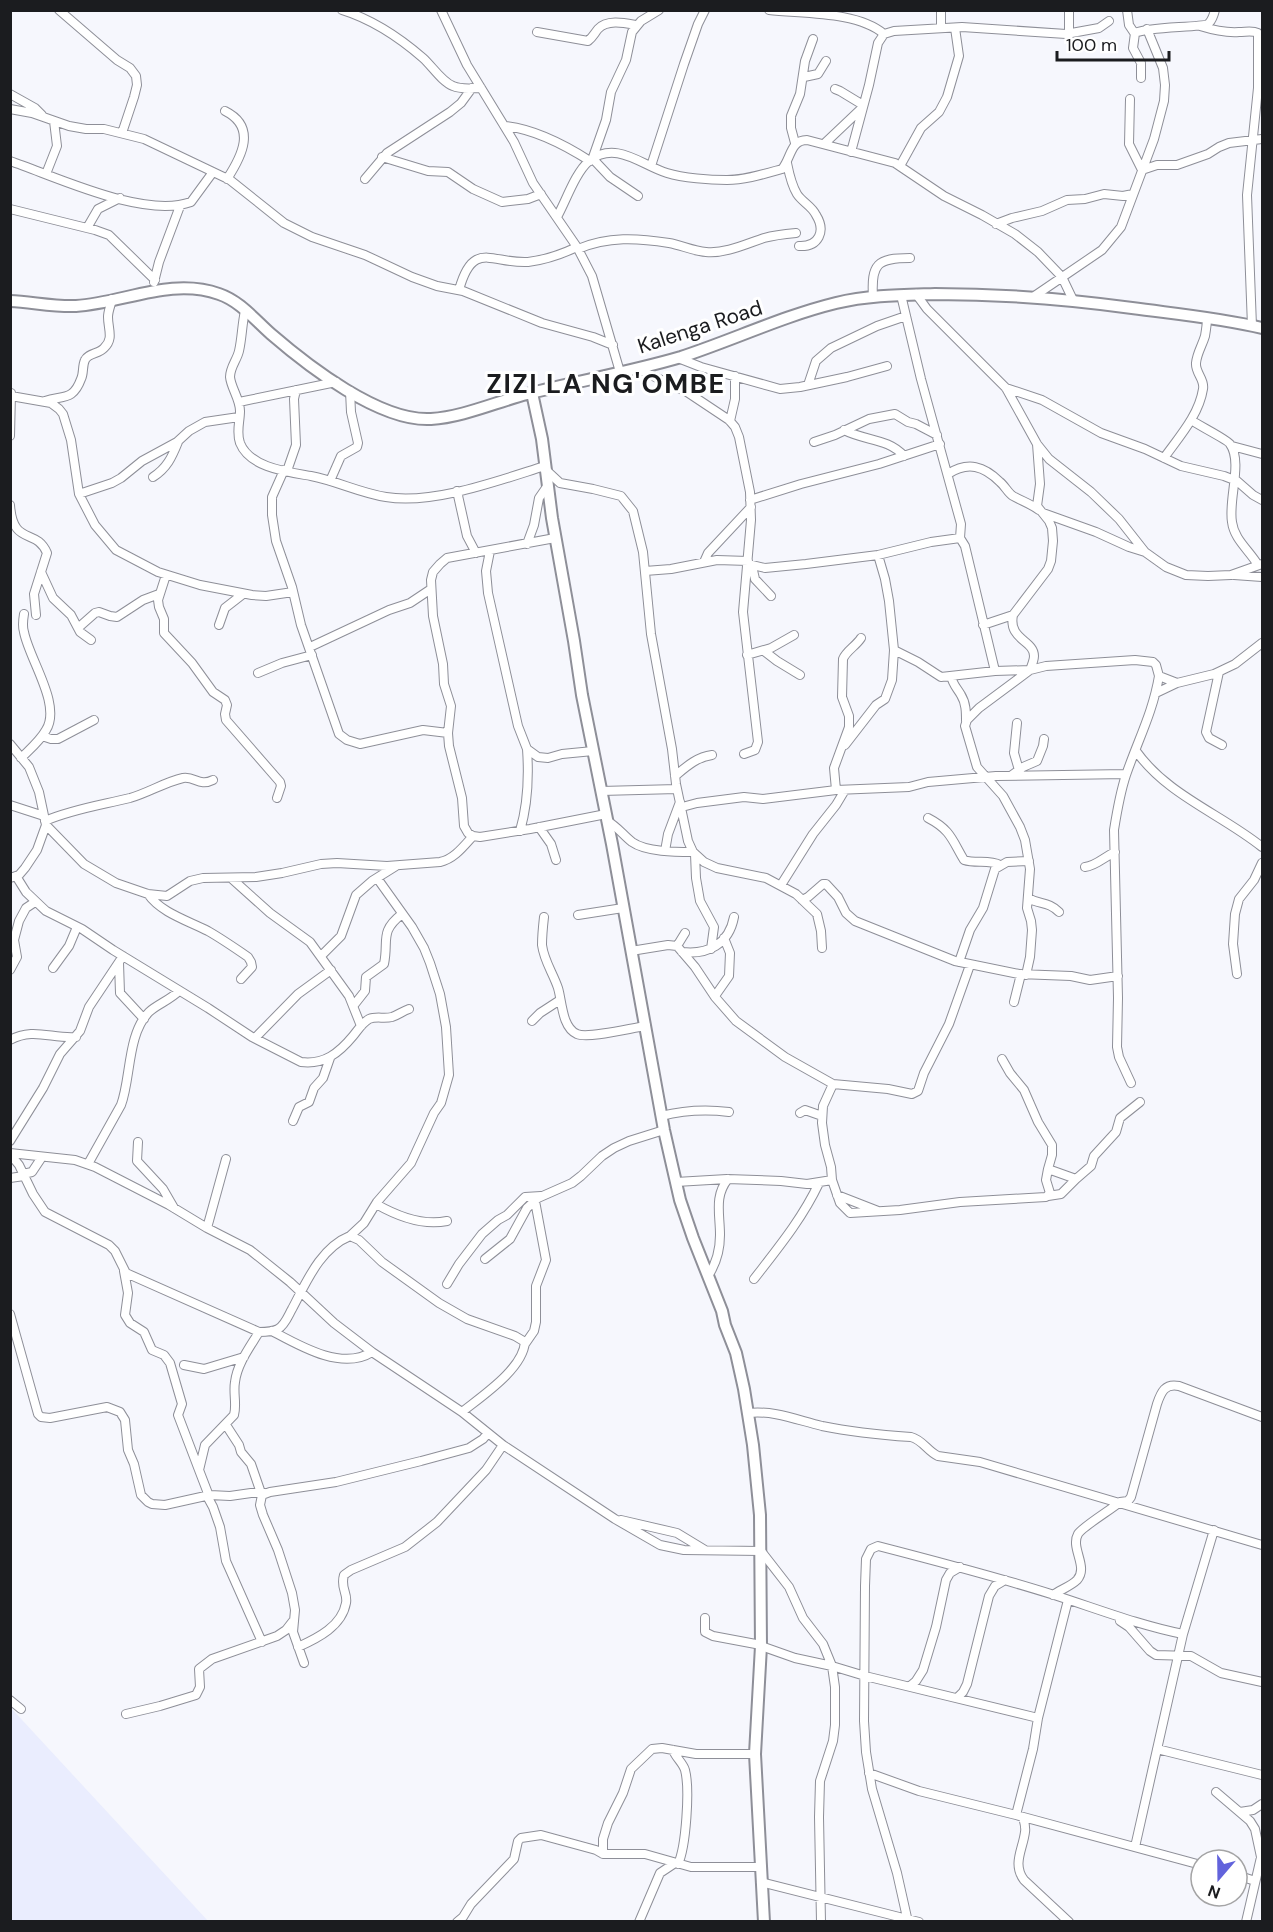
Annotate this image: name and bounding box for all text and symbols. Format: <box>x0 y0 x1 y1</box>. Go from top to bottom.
scale bar <box>1057 24 1170 62</box>
text: 100 m <box>1066 33 1117 57</box>
street label: Kalenga Road <box>634 294 766 360</box>
district label: ZIZI LA NG'OMBE <box>486 366 726 401</box>
north arrow <box>1189 1848 1249 1908</box>
text: N <box>1205 1880 1223 1903</box>

